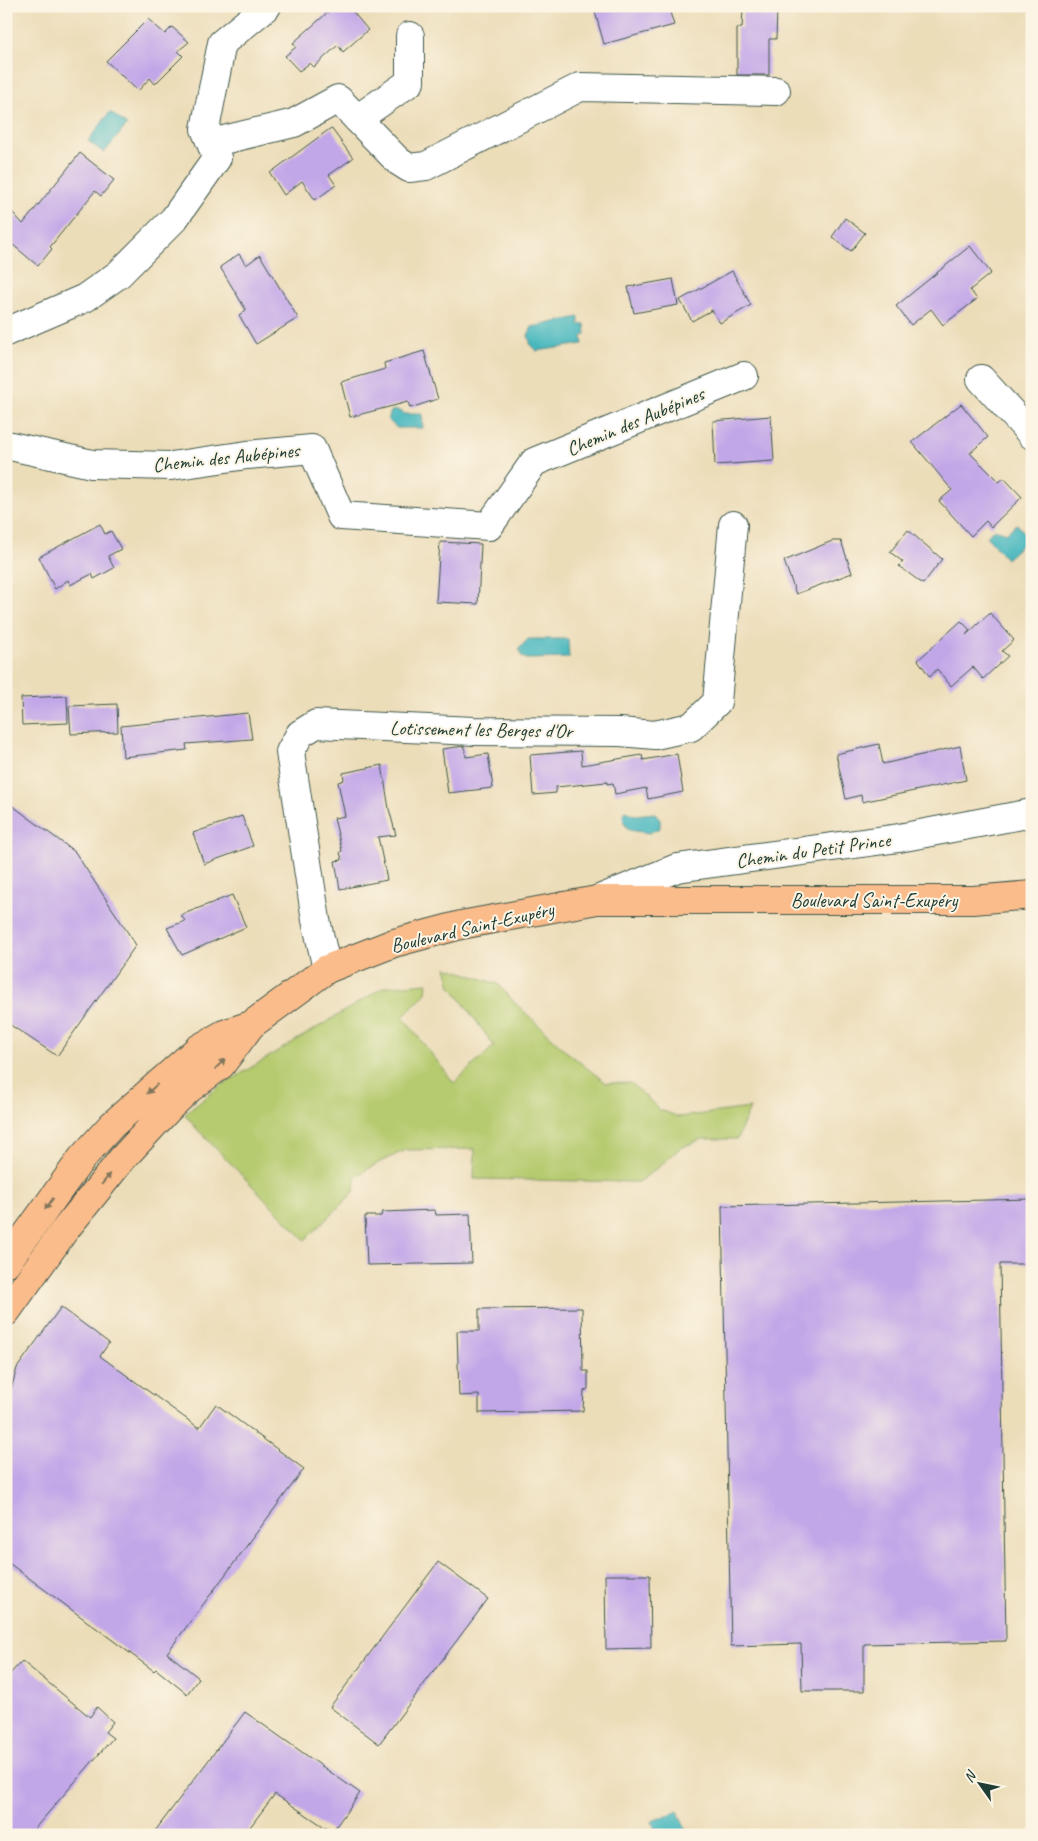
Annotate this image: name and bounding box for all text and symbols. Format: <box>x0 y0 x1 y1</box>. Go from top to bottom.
street label: Chemin des Aubépines <box>563 380 710 462</box>
street label: Chemin des Aubépines <box>152 437 303 478</box>
street label: Lotissement les Berges d'Or <box>390 715 574 744</box>
street label: Chemin du Petit Prince <box>734 827 893 874</box>
street label: Boulevard Saint-Exupéry <box>791 888 958 913</box>
street label: Boulevard Saint-Exupéry <box>388 896 557 958</box>
one-way arrow <box>214 1058 226 1070</box>
one-way arrow <box>146 1083 159 1094</box>
one-way arrow <box>100 1173 111 1186</box>
one-way arrow <box>44 1197 54 1211</box>
north arrow <box>956 1758 1006 1808</box>
text: N <box>960 1767 980 1785</box>

